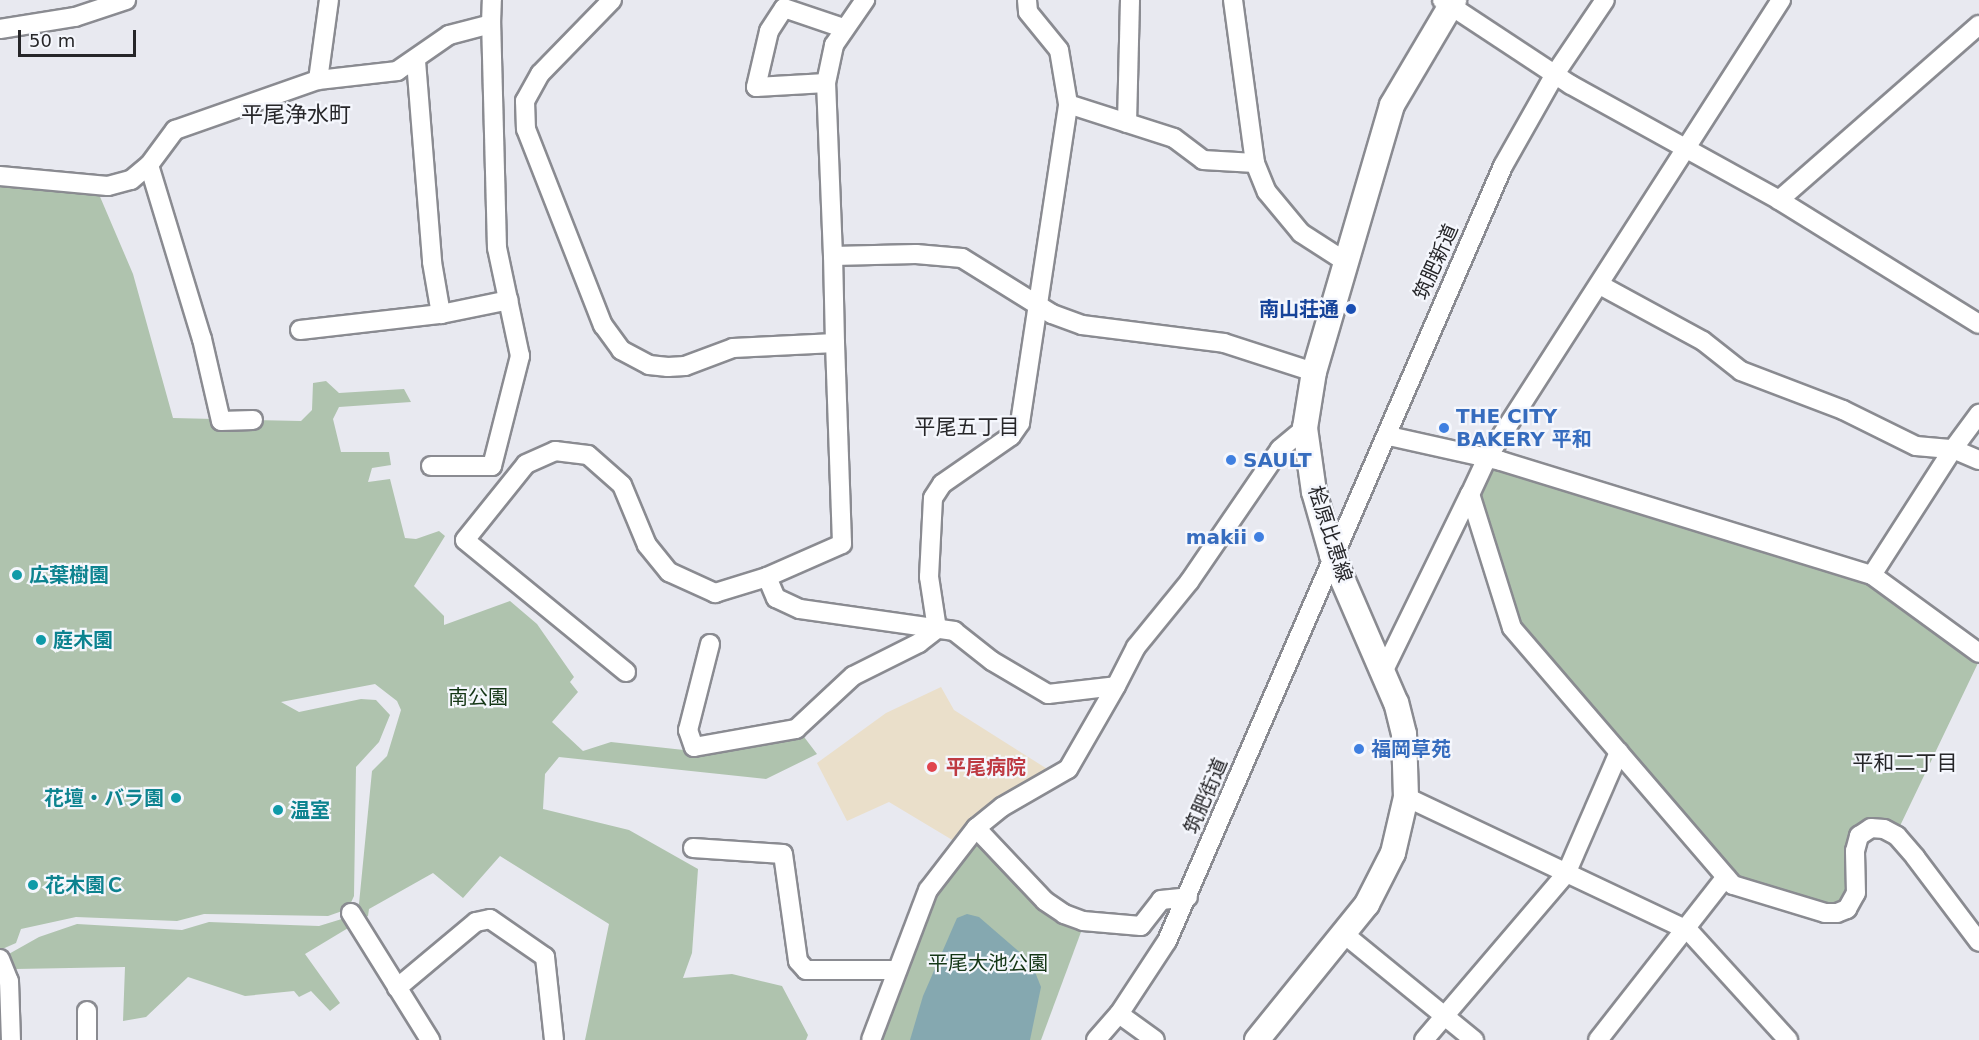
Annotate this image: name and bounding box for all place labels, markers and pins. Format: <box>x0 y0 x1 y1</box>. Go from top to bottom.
place label: 南山荘通 <box>1259 297 1339 321</box>
marker: 南山荘通 <box>1344 302 1358 316</box>
place label: THE CITY BAKERY 平和 <box>1456 404 1592 451</box>
marker: THE CITY BAKERY 平和 <box>1437 421 1451 435</box>
place label: SAULT <box>1243 448 1312 472</box>
marker: SAULT <box>1224 453 1238 467</box>
place label: makii <box>1186 525 1247 549</box>
marker: makii <box>1252 530 1266 544</box>
place label: 広葉樹園 <box>29 563 109 587</box>
marker: 広葉樹園 <box>10 568 24 582</box>
place label: 庭木園 <box>53 628 113 652</box>
marker: 庭木園 <box>34 633 48 647</box>
place label: 福岡草苑 <box>1371 737 1451 761</box>
marker: 福岡草苑 <box>1352 742 1366 756</box>
place label: 平尾病院 <box>946 755 1026 779</box>
marker: 平尾病院 <box>923 758 941 776</box>
place label: 花壇・バラ園 <box>44 786 164 810</box>
marker: 花壇・バラ園 <box>169 791 183 805</box>
place label: 温室 <box>290 798 330 822</box>
marker: 温室 <box>271 803 285 817</box>
place label: 花木園Ｃ <box>45 873 125 897</box>
marker: 花木園Ｃ <box>26 878 40 892</box>

